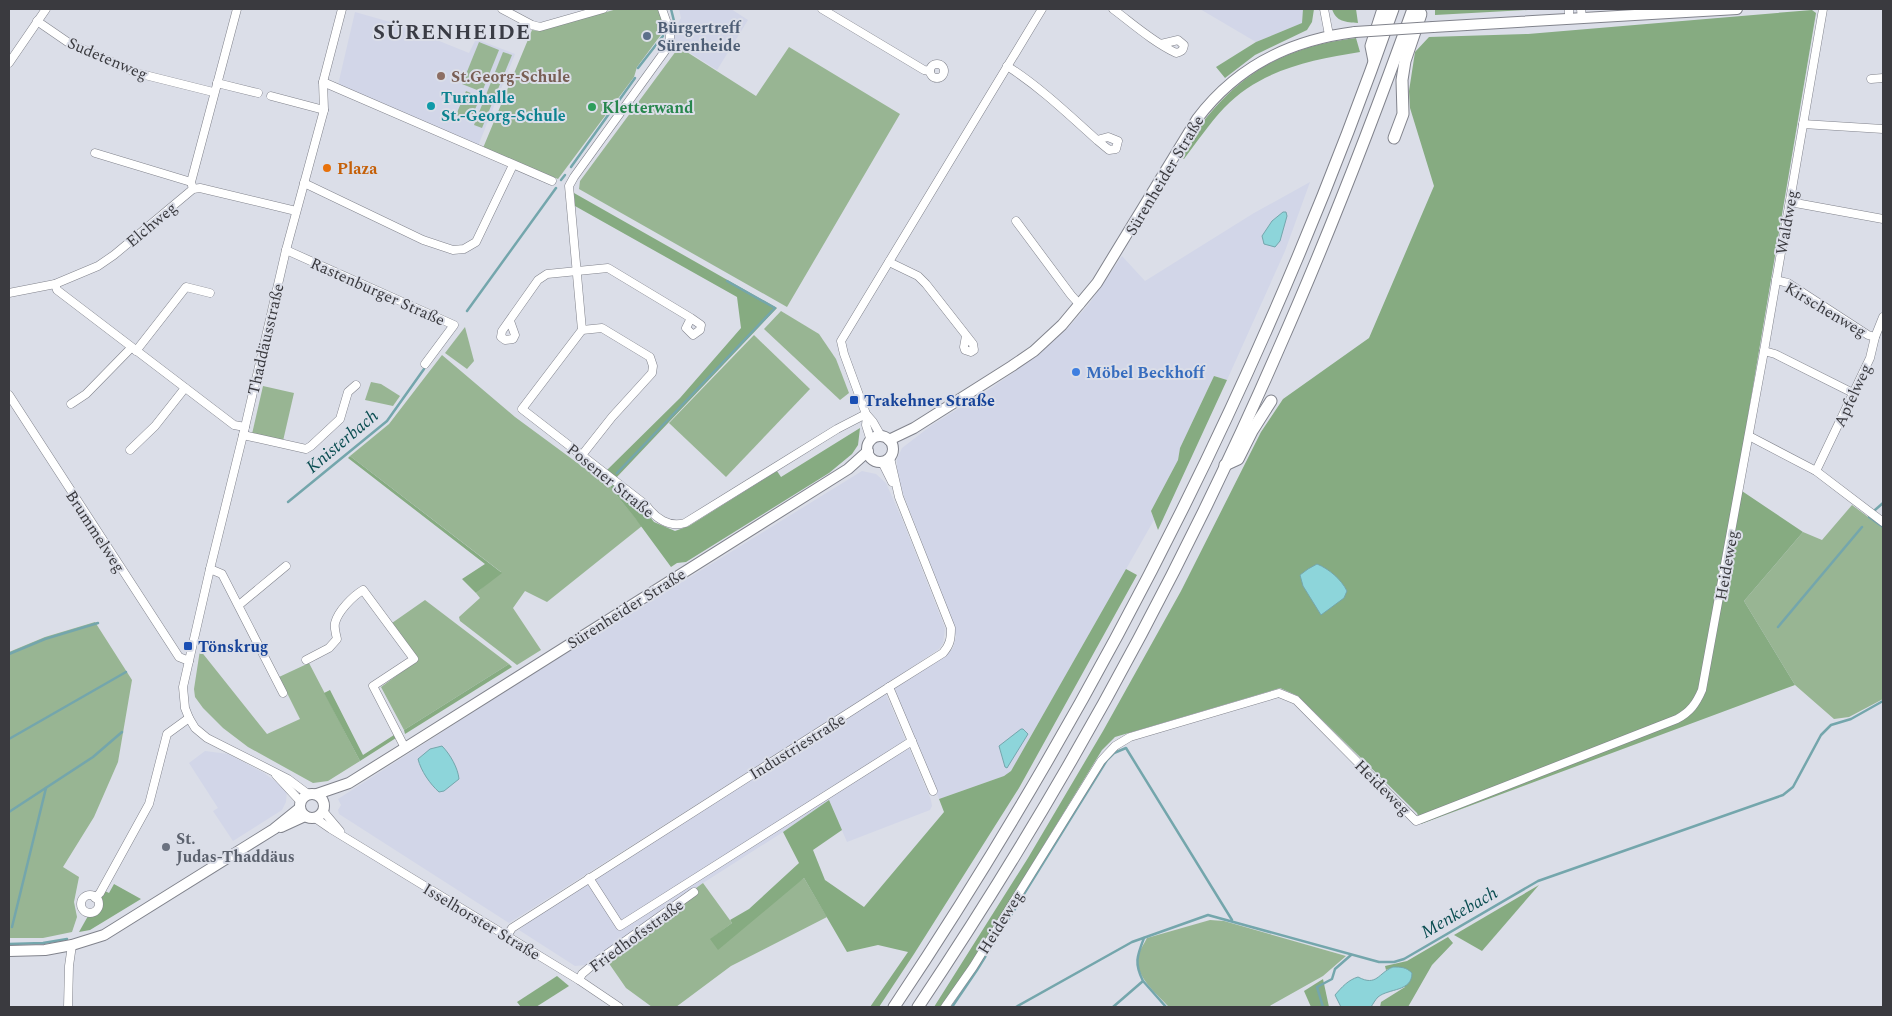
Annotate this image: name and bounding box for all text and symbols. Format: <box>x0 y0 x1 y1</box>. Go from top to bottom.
place label: Bürgertreff Sürenheide <box>657 16 742 58</box>
district label: SÜRENHEIDE <box>373 17 531 49</box>
marker: Bürgertreff Sürenheide <box>641 30 653 42</box>
street label: Sudetenweg <box>64 31 152 87</box>
place label: St.Georg-Schule <box>451 65 570 89</box>
marker: St.Georg-Schule <box>435 70 447 82</box>
place label: Turnhalle St.-Georg-Schule <box>441 86 566 128</box>
place label: Kletterwand <box>602 96 694 120</box>
marker: Turnhalle St.-Georg-Schule <box>425 100 437 112</box>
marker: Kletterwand <box>586 101 598 113</box>
street label: Sürenheider Straße <box>1119 111 1210 240</box>
place label: Plaza <box>337 157 378 181</box>
marker: Plaza <box>321 162 333 174</box>
street label: Waldweg <box>1769 188 1804 256</box>
street label: Elchweg <box>121 196 183 253</box>
street label: Rastenburger Straße <box>306 251 449 332</box>
street label: Kirschenweg <box>1780 276 1871 344</box>
street label: Thaddäusstraße <box>242 281 290 397</box>
street label: Apfelweg <box>1828 360 1878 431</box>
place label: Möbel Beckhoff <box>1086 361 1206 385</box>
marker: Möbel Beckhoff <box>1070 366 1082 378</box>
place label: Trakehner Straße <box>864 389 995 413</box>
marker: Trakehner Straße <box>848 394 860 406</box>
water label: Knisterbach <box>300 403 384 480</box>
street label: Posener Straße <box>561 438 659 524</box>
street label: Brummelweg <box>59 485 131 578</box>
street label: Heideweg <box>1709 528 1745 602</box>
street label: Sürenheider Straße <box>562 563 691 655</box>
place label: Tönskrug <box>198 635 269 659</box>
marker: Tönskrug <box>182 640 194 652</box>
street label: Industriestraße <box>745 708 850 786</box>
street label: Heideweg <box>1349 754 1416 821</box>
place label: St. Judas-Thaddäus <box>176 827 295 869</box>
marker: St. Judas-Thaddäus <box>160 841 172 853</box>
street label: Isselhorster Straße <box>418 877 545 966</box>
water label: Menkebach <box>1416 880 1503 945</box>
street label: Heideweg <box>972 886 1030 959</box>
street label: Friedhofsstraße <box>584 893 689 978</box>

